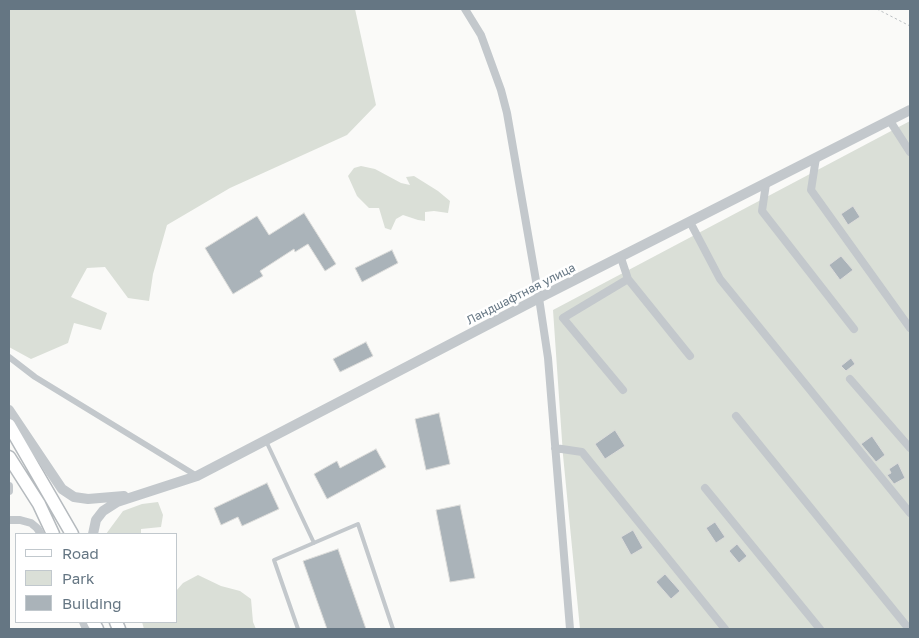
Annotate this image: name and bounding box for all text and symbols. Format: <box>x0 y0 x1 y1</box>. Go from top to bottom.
street label: Ландшафтная улица <box>464 260 578 328</box>
legend <box>15 533 178 623</box>
text: Road <box>62 544 99 562</box>
text: Park <box>62 569 94 587</box>
text: Building <box>62 594 122 612</box>

